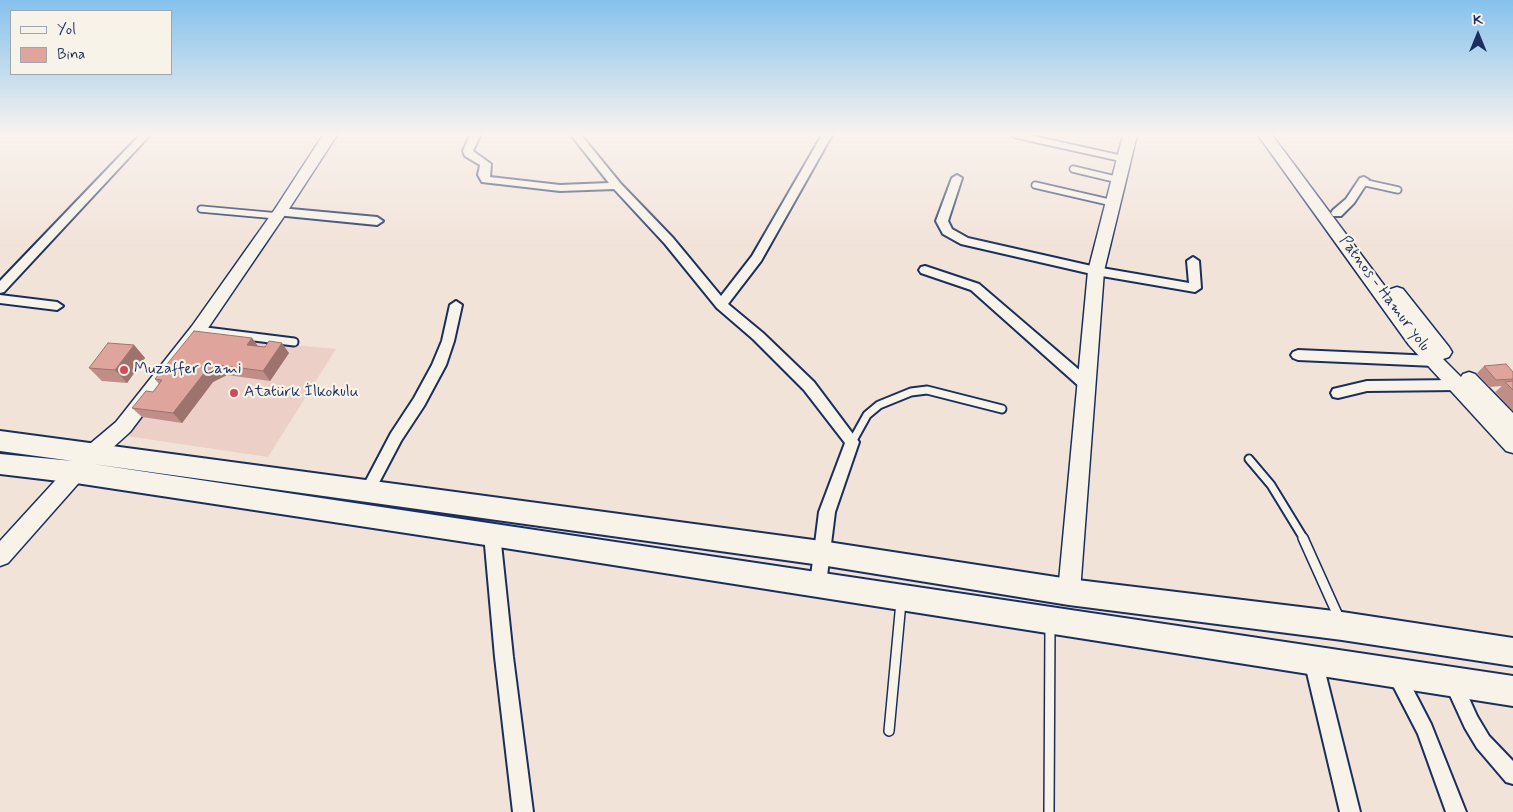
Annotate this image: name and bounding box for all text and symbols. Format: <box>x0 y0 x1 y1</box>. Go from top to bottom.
legend <box>10 10 172 75</box>
north arrow <box>1453 10 1503 60</box>
text: K <box>1473 11 1483 29</box>
text: Yol <box>57 20 76 40</box>
text: Bina <box>57 45 85 65</box>
street label: Patnos - Hamur yolu <box>1334 232 1434 356</box>
place label: Muzaffer Cami <box>134 360 242 380</box>
marker: Muzaffer Cami <box>118 364 130 376</box>
place label: Atatürk İlkokulu <box>244 383 359 403</box>
marker: Atatürk İlkokulu <box>228 387 240 399</box>

